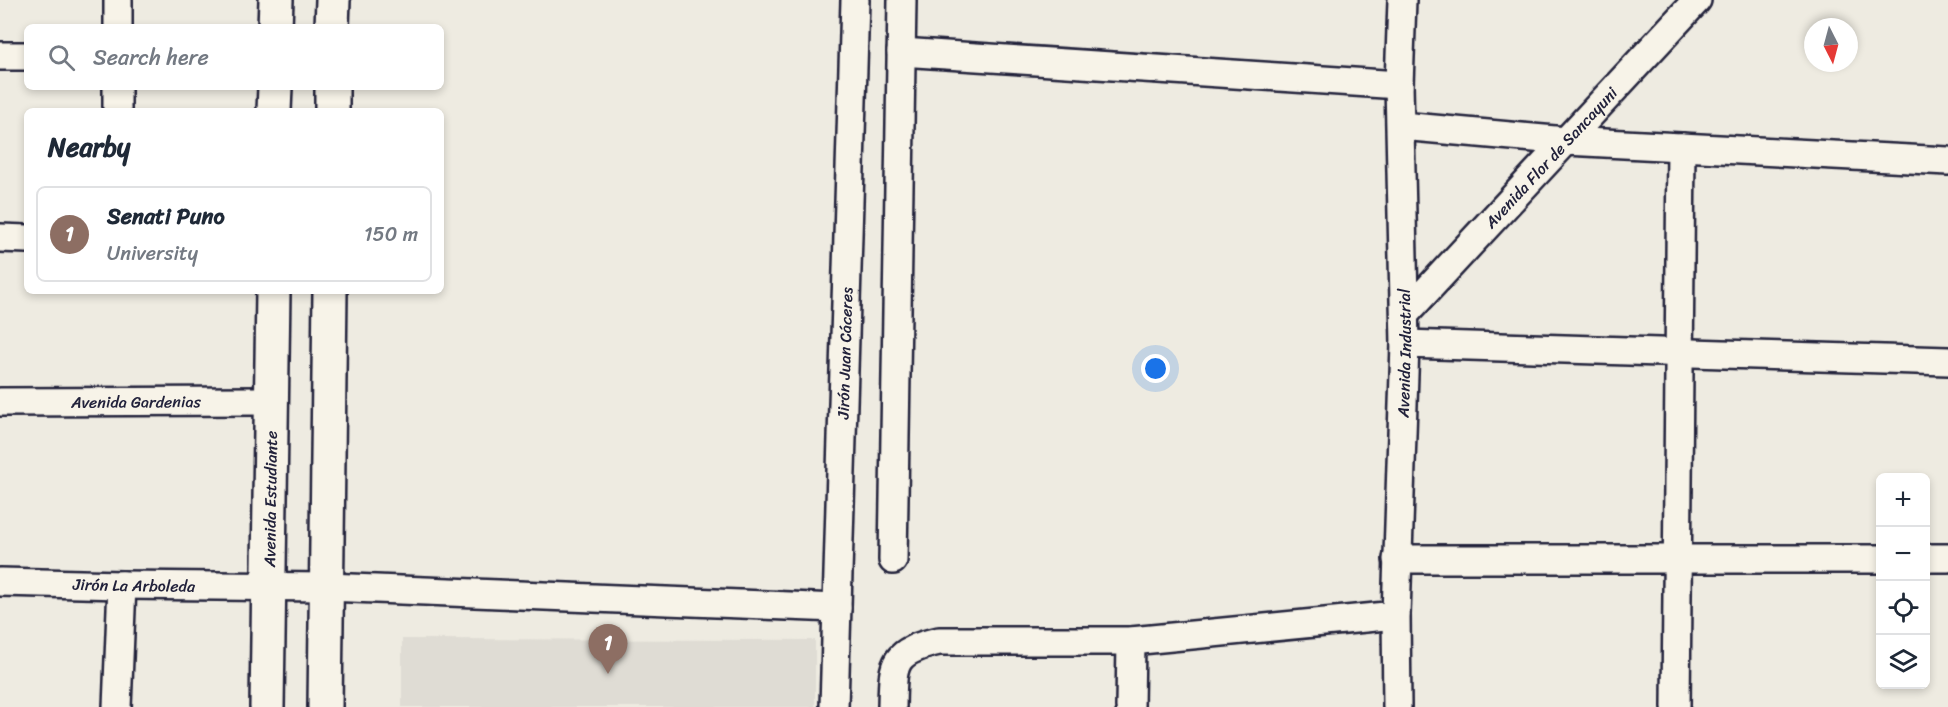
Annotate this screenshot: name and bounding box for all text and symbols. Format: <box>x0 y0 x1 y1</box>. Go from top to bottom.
north arrow <box>1804 18 1858 72</box>
search box <box>24 24 444 90</box>
text: Search here <box>93 38 209 77</box>
icon: search <box>45 41 78 74</box>
street label: Avenida Flor de Sancayuni <box>1477 79 1625 236</box>
text: Nearby <box>48 124 130 170</box>
text: Senati Puno <box>107 197 225 236</box>
text: 1 <box>65 217 74 252</box>
text: 150 m <box>364 217 418 252</box>
text: University <box>107 236 198 271</box>
street label: Jirón Juan Cáceres <box>829 287 861 420</box>
street label: Avenida Industrial <box>1389 288 1420 419</box>
your location <box>1141 354 1170 383</box>
street label: Avenida Gardenias <box>70 387 202 417</box>
street label: Avenida Estudiante <box>255 431 286 568</box>
map controls <box>1876 473 1930 689</box>
button: + <box>1876 473 1930 527</box>
button: − <box>1876 527 1930 581</box>
street label: Jirón La Arboleda <box>72 570 196 601</box>
button: locate <box>1876 581 1930 635</box>
pin: 1 <box>588 624 628 674</box>
button: layers <box>1876 635 1930 689</box>

